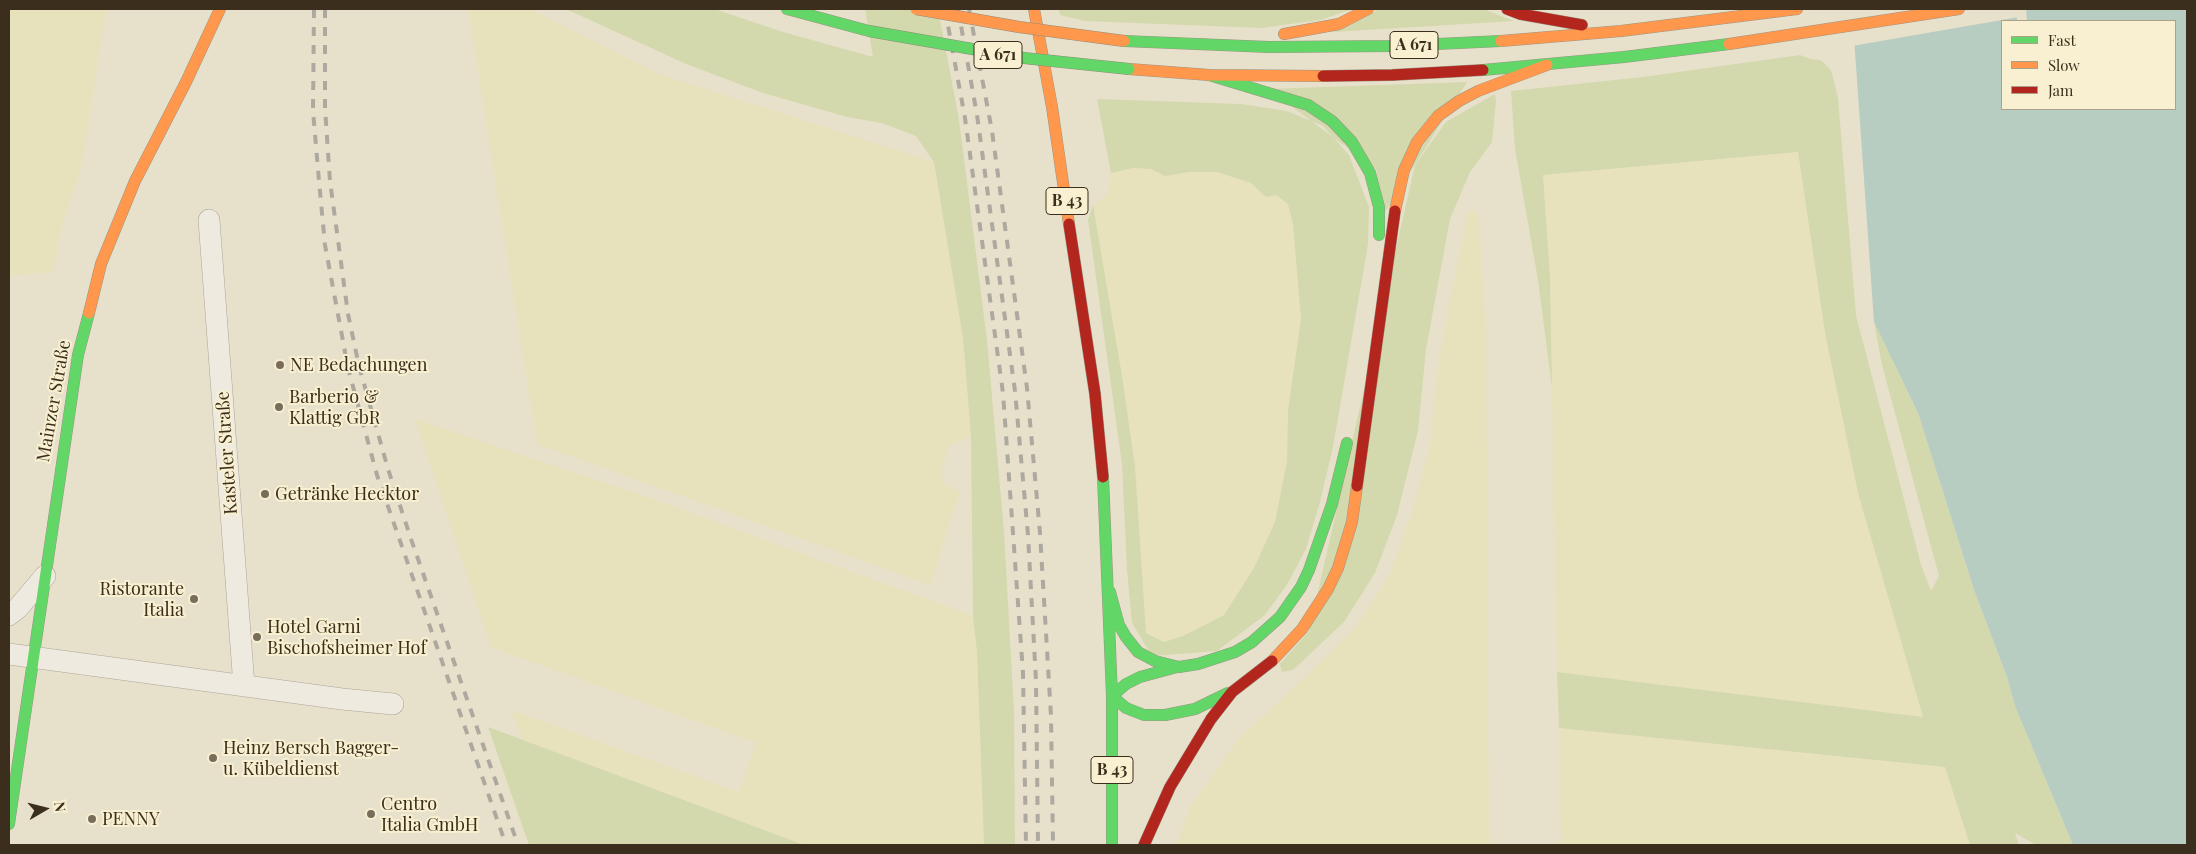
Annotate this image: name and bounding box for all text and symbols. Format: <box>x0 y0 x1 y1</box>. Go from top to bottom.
legend <box>2001 20 2176 110</box>
text: Fast <box>2048 30 2076 50</box>
road number: A 671 <box>1390 32 1438 58</box>
road number: A 671 <box>974 42 1022 68</box>
text: Slow <box>2048 55 2080 75</box>
text: Jam <box>2048 80 2073 100</box>
road number: B 43 <box>1046 188 1088 215</box>
street label: Mainzer Straße <box>33 338 75 464</box>
place label: NE Bedachungen <box>290 354 427 376</box>
marker: NE Bedachungen <box>274 359 286 371</box>
place label: Barberio & Klattig GbR <box>289 386 380 428</box>
street label: Kasteler Straße <box>212 391 242 515</box>
marker: Barberio & Klattig GbR <box>273 401 285 413</box>
place label: Getränke Hecktor <box>275 483 419 505</box>
marker: Getränke Hecktor <box>259 488 271 500</box>
place label: Ristorante Italia <box>100 578 184 620</box>
marker: Ristorante Italia <box>188 593 200 605</box>
place label: Hotel Garni Bischofsheimer Hof <box>267 616 426 659</box>
marker: Hotel Garni Bischofsheimer Hof <box>251 631 263 643</box>
place label: Heinz Bersch Bagger- u. Kübeldienst <box>223 737 399 780</box>
marker: Heinz Bersch Bagger- u. Kübeldienst <box>207 752 219 764</box>
road number: B 43 <box>1091 756 1133 784</box>
north arrow <box>20 784 70 834</box>
place label: Centro Italia GmbH <box>381 793 478 836</box>
text: N <box>50 801 70 813</box>
place label: PENNY <box>102 808 160 830</box>
marker: Centro Italia GmbH <box>365 808 377 820</box>
marker: PENNY <box>86 813 98 825</box>

